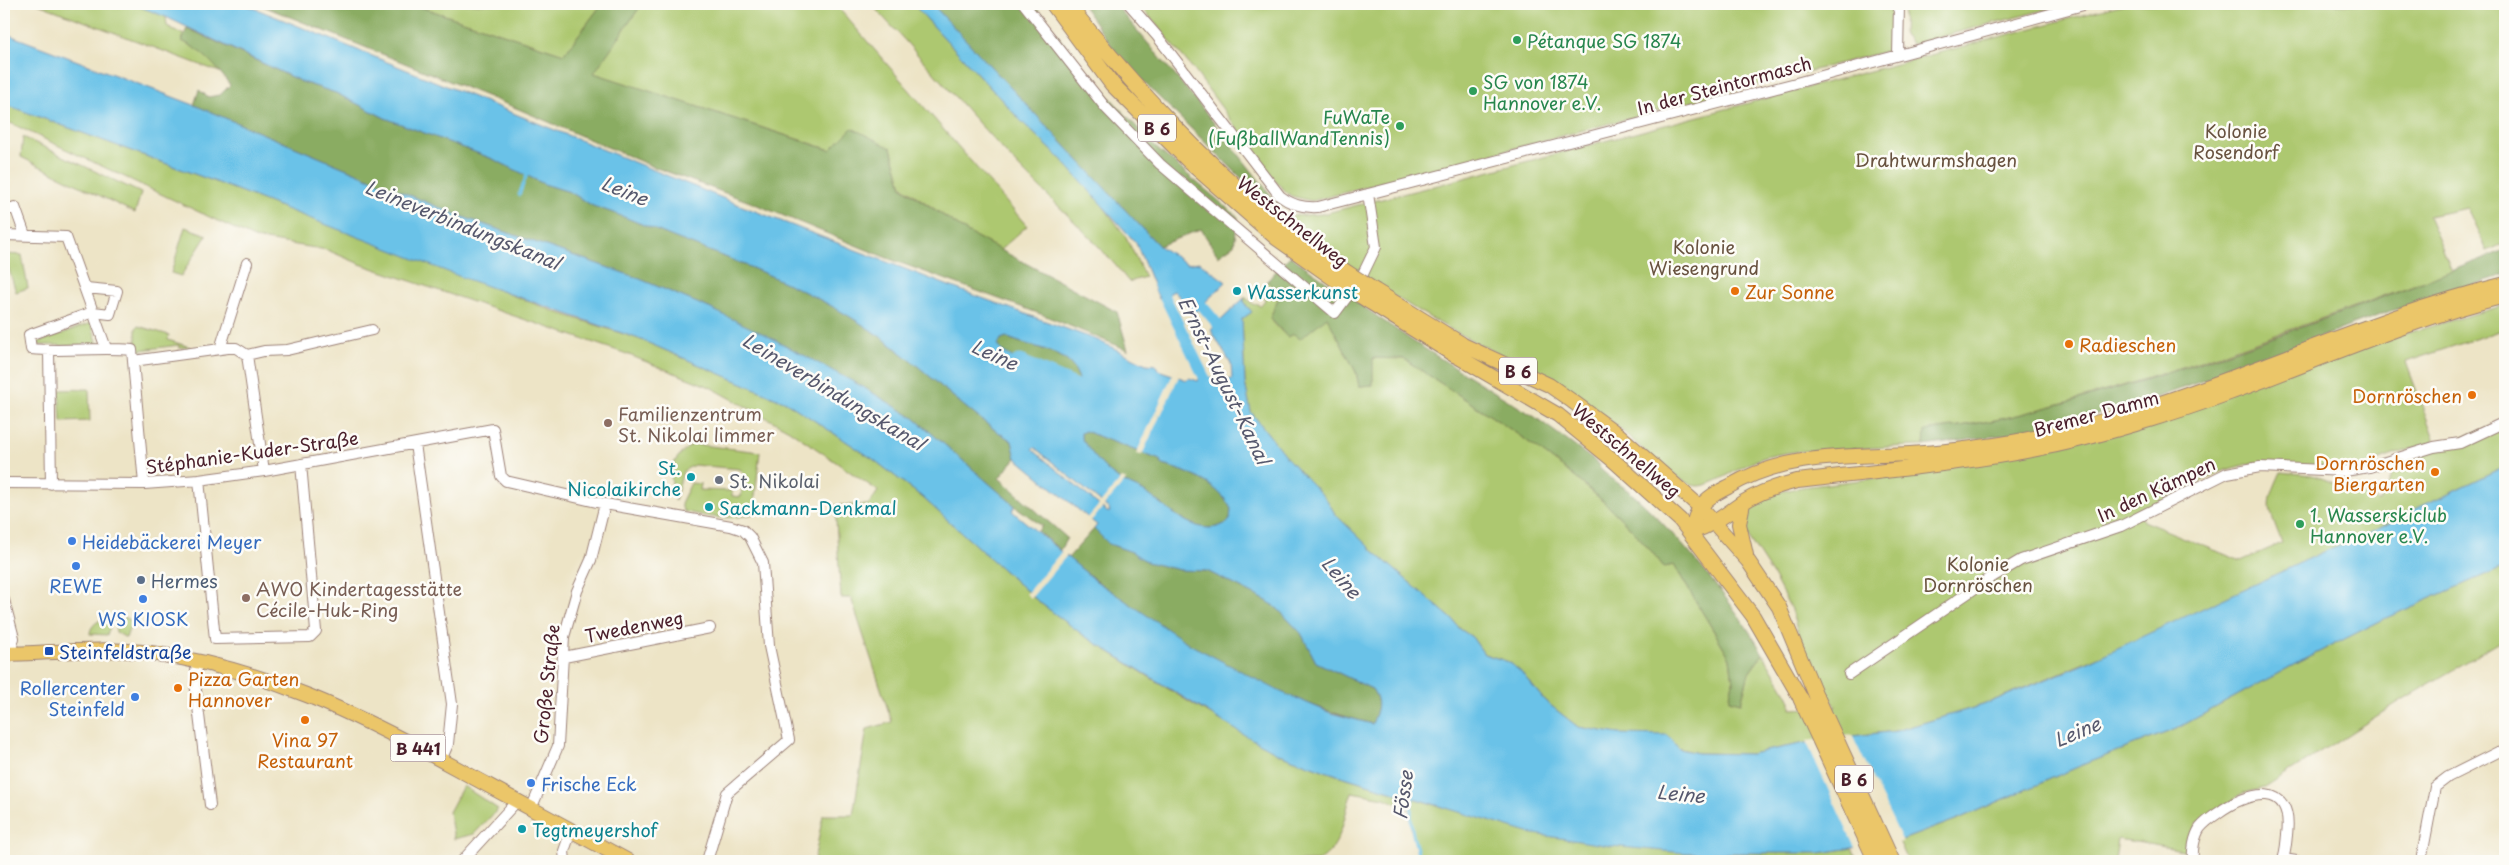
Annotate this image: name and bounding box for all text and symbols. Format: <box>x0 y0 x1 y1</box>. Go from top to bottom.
place label: Pétanque SG 1874 <box>1527 27 1682 54</box>
marker: Pétanque SG 1874 <box>1511 34 1523 46</box>
street label: In der Steintormasch <box>1634 49 1814 121</box>
place label: SG von 1874 Hannover e.V. <box>1483 68 1602 116</box>
marker: SG von 1874 Hannover e.V. <box>1467 85 1479 97</box>
place label: FuWaTe (FußballWandTennis) <box>1208 103 1390 151</box>
road number: B 6 <box>1138 115 1176 142</box>
park label: Kolonie Rosendorf <box>2193 117 2281 165</box>
marker: FuWaTe (FußballWandTennis) <box>1394 120 1406 132</box>
park label: Drahtwurmshagen <box>1855 146 2017 173</box>
water label: Leine <box>597 168 653 212</box>
street label: Westschnellweg <box>1232 169 1354 273</box>
water label: Leineverbindungskanal <box>361 172 567 277</box>
park label: Kolonie Wiesengrund <box>1649 233 1759 281</box>
place label: Wasserkunst <box>1247 278 1358 305</box>
place label: Zur Sonne <box>1745 278 1835 305</box>
marker: Wasserkunst <box>1231 285 1243 297</box>
marker: Zur Sonne <box>1729 285 1741 297</box>
water label: Ernst-August-Kanal <box>1172 291 1279 471</box>
water label: Leineverbindungskanal <box>738 325 933 458</box>
water label: Leine <box>967 331 1023 377</box>
place label: Radieschen <box>2079 331 2176 358</box>
marker: Radieschen <box>2063 338 2075 350</box>
road number: B 6 <box>1499 358 1537 384</box>
place label: Dornröschen <box>2352 382 2462 409</box>
street label: Bremer Damm <box>2030 383 2162 443</box>
marker: Dornröschen <box>2466 389 2478 401</box>
street label: Westschnellweg <box>1567 396 1687 504</box>
place label: Familienzentrum St. Nikolai limmer <box>618 400 775 448</box>
marker: Familienzentrum St. Nikolai limmer <box>602 417 614 429</box>
street label: Stéphanie-Kuder-Straße <box>144 424 360 480</box>
place label: Dornröschen Biergarten <box>2315 449 2425 497</box>
street label: In den Kämpen <box>2092 450 2220 528</box>
place label: St. Nicolaikirche <box>567 454 681 502</box>
marker: Dornröschen Biergarten <box>2429 466 2441 478</box>
place label: St. Nikolai <box>729 467 820 494</box>
marker: St. Nicolaikirche <box>685 471 697 483</box>
marker: St. Nikolai <box>713 474 725 486</box>
place label: Sackmann-Denkmal <box>719 494 897 521</box>
marker: Sackmann-Denkmal <box>703 501 715 513</box>
place label: 1. Wasserskiclub Hannover e.V. <box>2310 501 2447 549</box>
marker: 1. Wasserskiclub Hannover e.V. <box>2294 518 2306 530</box>
place label: Heidebäckerei Meyer <box>82 528 262 555</box>
marker: Heidebäckerei Meyer <box>66 535 78 547</box>
water label: Leine <box>1316 550 1369 605</box>
park label: Kolonie Dornröschen <box>1923 550 2033 598</box>
marker: REWE <box>70 560 82 572</box>
place label: Hermes <box>151 567 218 594</box>
place label: REWE <box>49 572 103 599</box>
marker: Hermes <box>135 574 147 586</box>
place label: AWO Kindertagesstätte Cécile-Huk-Ring <box>256 575 462 623</box>
marker: AWO Kindertagesstätte Cécile-Huk-Ring <box>240 592 252 604</box>
marker: WS KIOSK <box>137 593 149 605</box>
street label: Twedenweg <box>582 603 686 649</box>
place label: WS KIOSK <box>98 605 188 632</box>
street label: Große Straße <box>526 623 566 745</box>
place label: Steinfeldstraße <box>59 638 192 665</box>
marker: Steinfeldstraße <box>43 645 55 657</box>
place label: Pizza Garten Hannover <box>188 665 299 713</box>
place label: Rollercenter Steinfeld <box>20 674 126 722</box>
marker: Pizza Garten Hannover <box>172 682 184 694</box>
marker: Rollercenter Steinfeld <box>129 691 141 703</box>
water label: Leine <box>2049 709 2105 753</box>
marker: Vina 97 Restaurant <box>299 714 311 726</box>
place label: Vina 97 Restaurant <box>257 726 353 774</box>
road number: B 441 <box>390 734 446 761</box>
road number: B 6 <box>1835 766 1873 792</box>
water label: Fösse <box>1385 768 1419 821</box>
place label: Frische Eck <box>541 770 637 797</box>
marker: Frische Eck <box>525 777 537 789</box>
water label: Leine <box>1656 777 1706 809</box>
place label: Tegtmeyershof <box>532 816 659 843</box>
marker: Tegtmeyershof <box>516 823 528 835</box>

